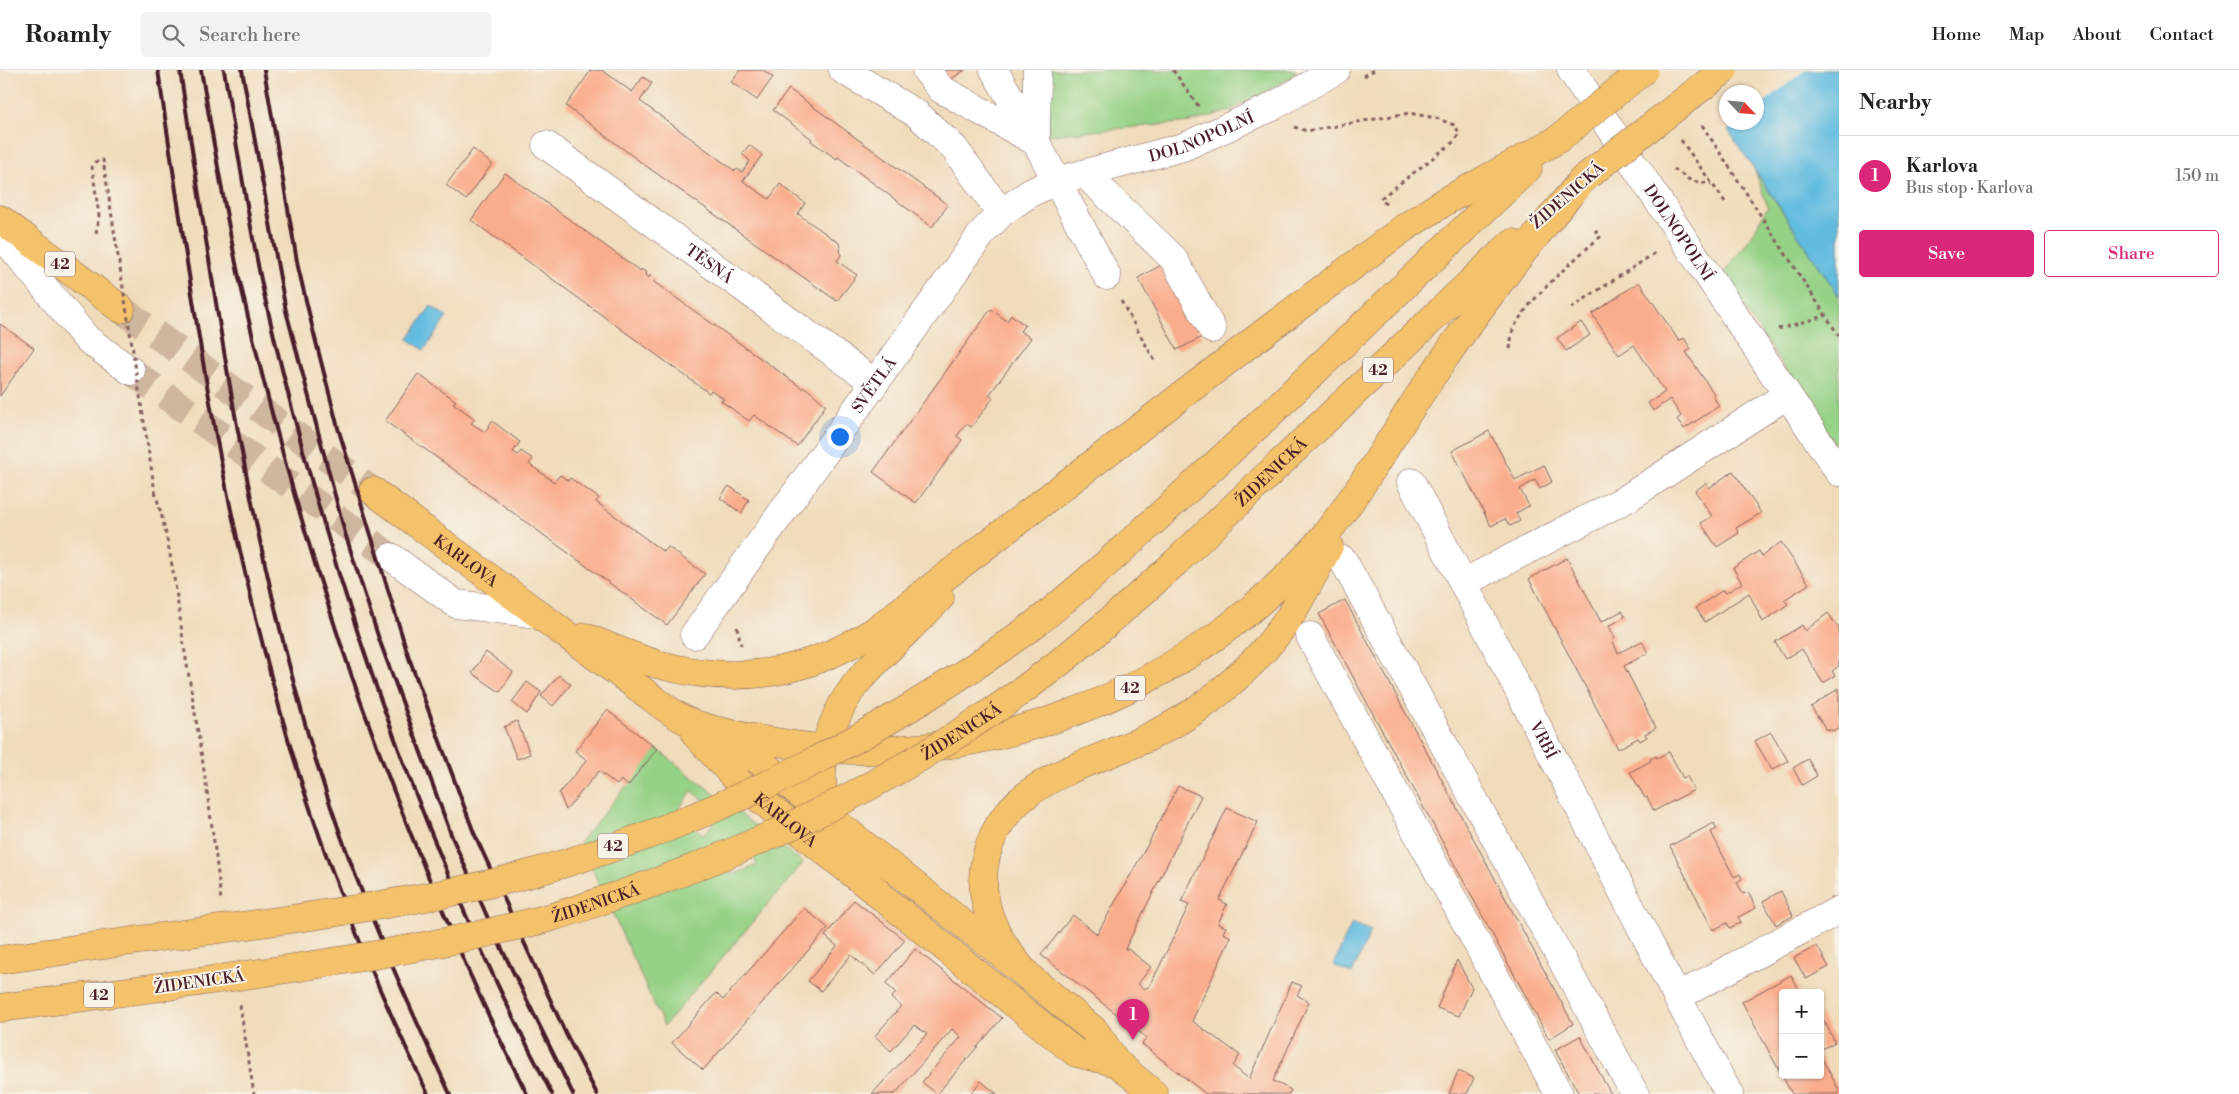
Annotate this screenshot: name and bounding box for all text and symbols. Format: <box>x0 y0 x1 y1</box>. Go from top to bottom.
search box <box>141 12 491 57</box>
text: Roamly <box>25 20 111 50</box>
icon: search <box>159 21 187 49</box>
text: Search here <box>199 23 301 47</box>
text: Home <box>1932 23 1981 46</box>
text: Map <box>2009 23 2045 46</box>
text: About <box>2073 23 2122 46</box>
text: Contact <box>2150 23 2214 46</box>
north arrow <box>1719 85 1764 130</box>
text: Nearby <box>1859 90 1932 116</box>
street label: DOLNOPOLNÍ <box>1147 106 1257 167</box>
text: Karlova <box>1906 154 1978 178</box>
street label: ŽIDENICKÁ <box>1525 156 1609 233</box>
text: 1 <box>1871 166 1879 186</box>
text: 150 m <box>2175 166 2219 186</box>
text: Bus stop · Karlova <box>1906 178 2033 198</box>
street label: DOLNOPOLNÍ <box>1639 181 1719 285</box>
button: Save <box>1859 230 2034 277</box>
button: Share <box>2044 230 2219 277</box>
street label: TĚSNÁ <box>681 240 739 289</box>
road number: 42 <box>45 252 75 276</box>
street label: SVĚTLÁ <box>847 351 902 417</box>
road number: 42 <box>1363 358 1393 382</box>
your location <box>827 424 853 450</box>
street label: ŽIDENICKÁ <box>1230 432 1312 511</box>
street label: KARLOVA <box>429 530 503 592</box>
road number: 42 <box>1115 676 1145 700</box>
street label: ŽIDENICKÁ <box>917 697 1007 765</box>
street label: VRBÍ <box>1525 717 1563 762</box>
street label: KARLOVA <box>750 789 822 853</box>
road number: 42 <box>598 834 628 858</box>
street label: ŽIDENICKÁ <box>549 878 643 928</box>
street label: ŽIDENICKÁ <box>152 964 247 998</box>
road number: 42 <box>84 982 114 1008</box>
map controls <box>1779 989 1824 1079</box>
button: + <box>1779 989 1824 1034</box>
pin: 1 <box>1117 999 1149 1040</box>
button: − <box>1779 1034 1824 1079</box>

